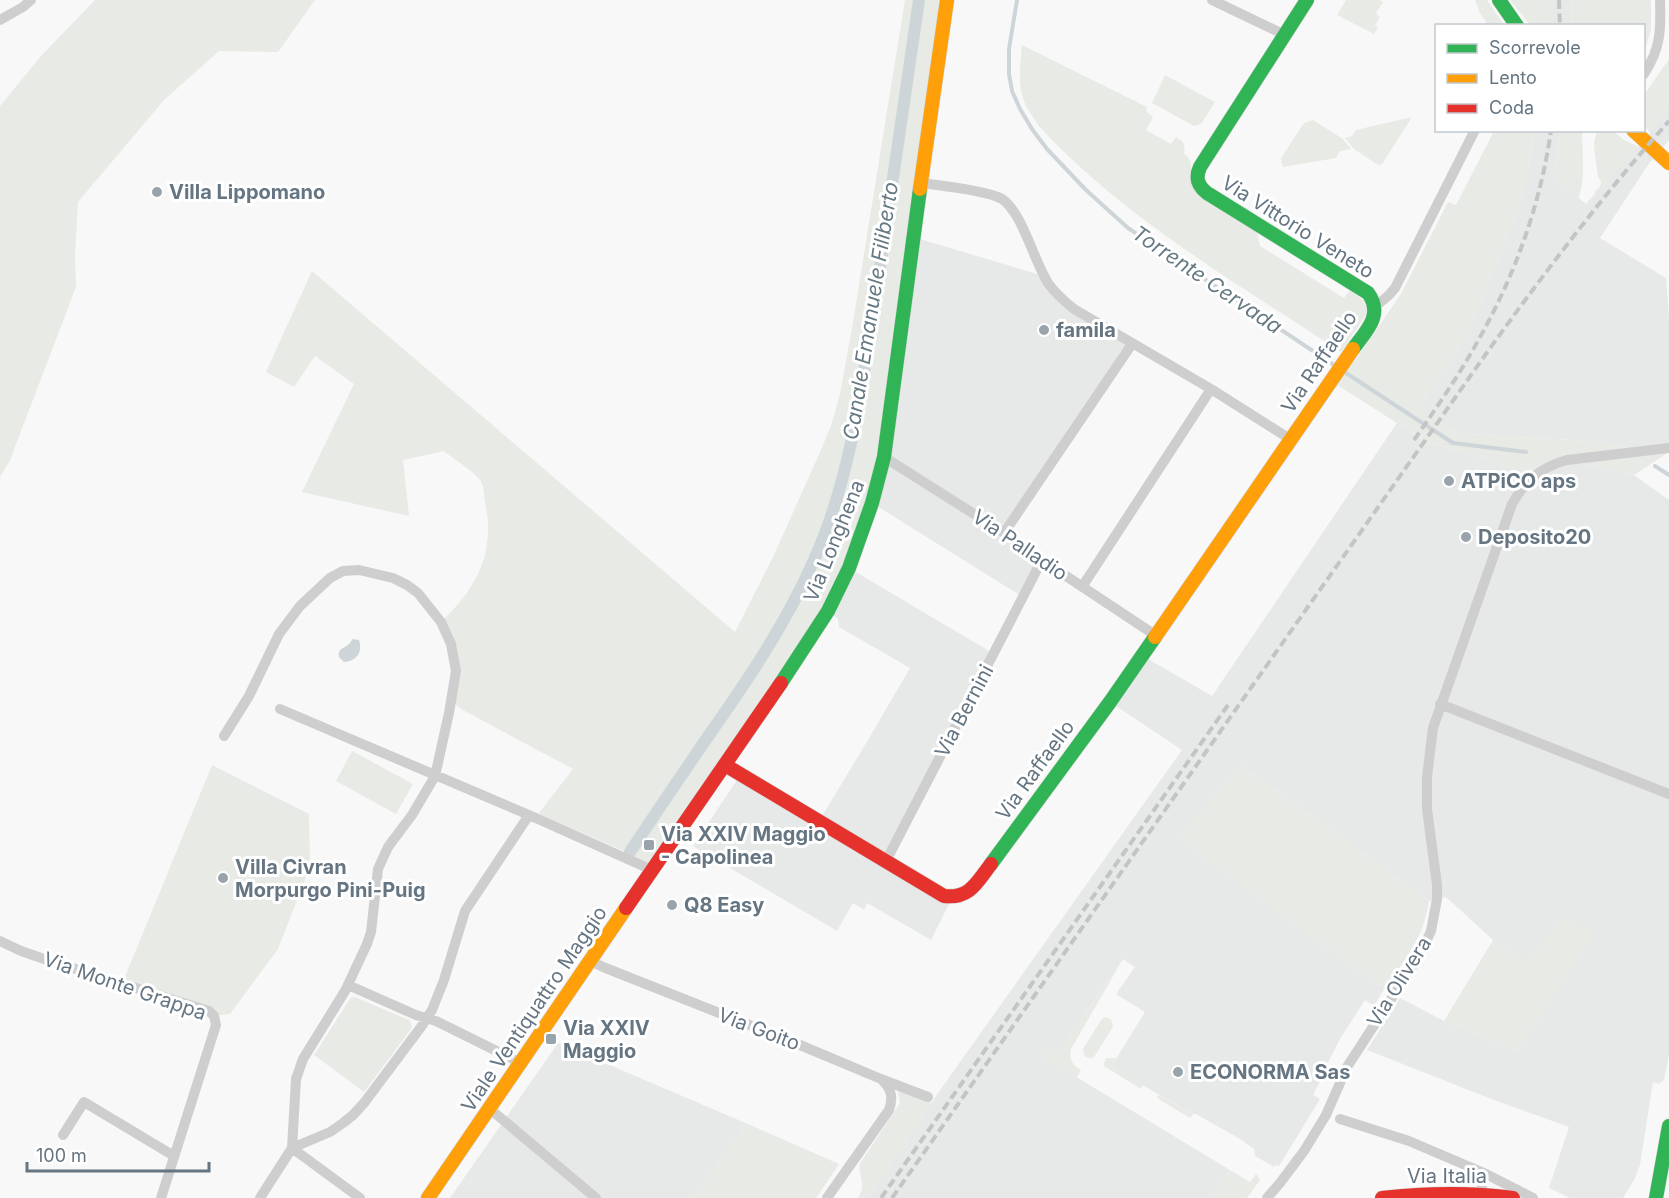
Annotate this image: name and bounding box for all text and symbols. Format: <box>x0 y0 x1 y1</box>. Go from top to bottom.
legend <box>1435 24 1645 132</box>
text: Scorrevole <box>1489 37 1581 58</box>
text: Lento <box>1489 67 1537 88</box>
text: Coda <box>1489 97 1534 118</box>
street label: Via Vittorio Veneto <box>1217 170 1379 284</box>
place label: Villa Lippomano <box>169 180 325 204</box>
water label: Canale Emanuele Filiberto <box>838 180 903 442</box>
marker: Villa Lippomano <box>150 185 164 199</box>
water label: Torrente Cervada <box>1128 220 1287 339</box>
street label: Via Raffaello <box>1276 306 1362 418</box>
place label: famila <box>1056 318 1116 342</box>
marker: famila <box>1037 323 1051 337</box>
place label: ATPiCO aps <box>1461 469 1576 493</box>
marker: ATPiCO aps <box>1442 474 1456 488</box>
street label: Via Longhena <box>799 477 869 605</box>
street label: Via Palladio <box>968 504 1072 586</box>
place label: Deposito20 <box>1478 525 1591 549</box>
marker: Deposito20 <box>1459 530 1473 544</box>
street label: Via Bernini <box>930 661 998 761</box>
street label: Via Raffaello <box>991 715 1079 825</box>
place label: Via XXIV Maggio - Capolinea <box>661 822 826 869</box>
marker: Via XXIV Maggio - Capolinea <box>642 838 656 852</box>
place label: Villa Civran Morpurgo Pini-Puig <box>235 855 426 902</box>
marker: Villa Civran Morpurgo Pini-Puig <box>216 871 230 885</box>
place label: Q8 Easy <box>684 893 764 917</box>
marker: Q8 Easy <box>665 898 679 912</box>
street label: Viale Ventiquattro Maggio <box>456 902 612 1116</box>
street label: Via Olivera <box>1362 932 1436 1032</box>
street label: Via Monte Grappa <box>40 947 210 1025</box>
street label: Via Goito <box>715 1002 803 1056</box>
place label: Via XXIV Maggio <box>563 1016 650 1063</box>
marker: Via XXIV Maggio <box>544 1032 558 1046</box>
place label: ECONORMA Sas <box>1190 1060 1350 1084</box>
marker: ECONORMA Sas <box>1171 1065 1185 1079</box>
scale bar <box>27 1135 208 1173</box>
text: 100 m <box>36 1145 87 1166</box>
street label: Via Italia <box>1407 1164 1487 1188</box>

